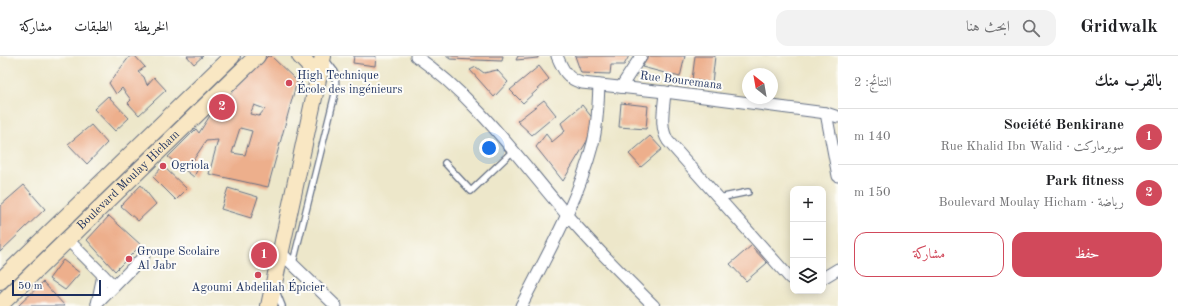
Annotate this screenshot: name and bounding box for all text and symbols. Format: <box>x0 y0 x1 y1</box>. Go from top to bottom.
search box <box>776 10 1056 46</box>
icon: search <box>1020 17 1042 39</box>
text: Gridwalk <box>1080 18 1158 37</box>
text: مشاركة <box>20 20 52 34</box>
text: الطبقات <box>74 20 112 34</box>
text: الخريطة <box>134 20 168 34</box>
text: ابحث هنا <box>966 20 1010 35</box>
north arrow <box>742 68 778 104</box>
place label: High Technique École des ingénieurs <box>297 70 402 96</box>
street label: Rue Bouremana <box>639 70 723 92</box>
text: بالقرب منك <box>1094 73 1162 90</box>
text: النتائج: 2 <box>854 76 892 89</box>
marker: High Technique École des ingénieurs <box>284 78 294 88</box>
pin: 2 <box>209 92 235 122</box>
text: Société Benkirane <box>1003 118 1124 133</box>
street label: Boulevard Moulay Hicham <box>75 128 182 232</box>
text: 140 m <box>854 130 891 143</box>
text: 1 <box>1145 130 1153 143</box>
your location <box>479 138 499 158</box>
text: سوبرماركت · Rue Khalid Ibn Walid <box>940 140 1124 153</box>
place label: Ogriola <box>171 160 209 172</box>
marker: Ogriola <box>158 161 168 171</box>
text: Park fitness <box>1045 174 1124 189</box>
map controls <box>790 186 826 294</box>
button: + <box>790 186 826 222</box>
text: 150 m <box>854 186 891 199</box>
text: 2 <box>1145 186 1153 199</box>
text: رياضة · Boulevard Moulay Hicham <box>939 196 1124 209</box>
button: − <box>790 222 826 258</box>
button: مشاركة <box>854 232 1004 277</box>
button: حفظ <box>1012 232 1162 277</box>
pin: 1 <box>251 240 277 270</box>
place label: Groupe Scolaire Al Jabr <box>137 246 220 272</box>
marker: Groupe Scolaire Al Jabr <box>124 254 134 264</box>
button: layers <box>790 258 826 294</box>
marker: Agoumi Abdelilah Épicier <box>253 270 263 280</box>
scale bar <box>12 278 101 297</box>
place label: Agoumi Abdelilah Épicier <box>191 279 325 294</box>
text: 50 m <box>18 281 43 292</box>

